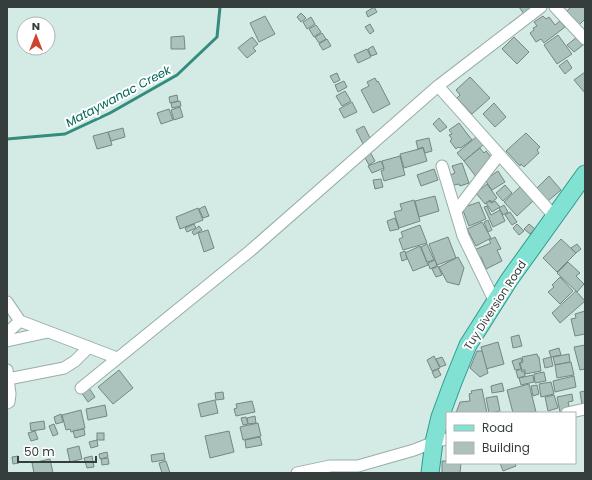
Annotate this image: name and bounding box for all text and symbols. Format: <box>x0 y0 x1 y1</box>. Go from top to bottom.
north arrow <box>16 16 56 56</box>
text: N <box>32 18 40 34</box>
water label: Mataywanac Creek <box>62 61 174 131</box>
street label: Tuy Diversion Road <box>460 257 530 353</box>
legend <box>446 412 576 464</box>
text: Road <box>482 419 513 436</box>
scale bar <box>18 438 96 464</box>
text: Building <box>482 439 530 456</box>
text: 50 m <box>24 443 55 460</box>

